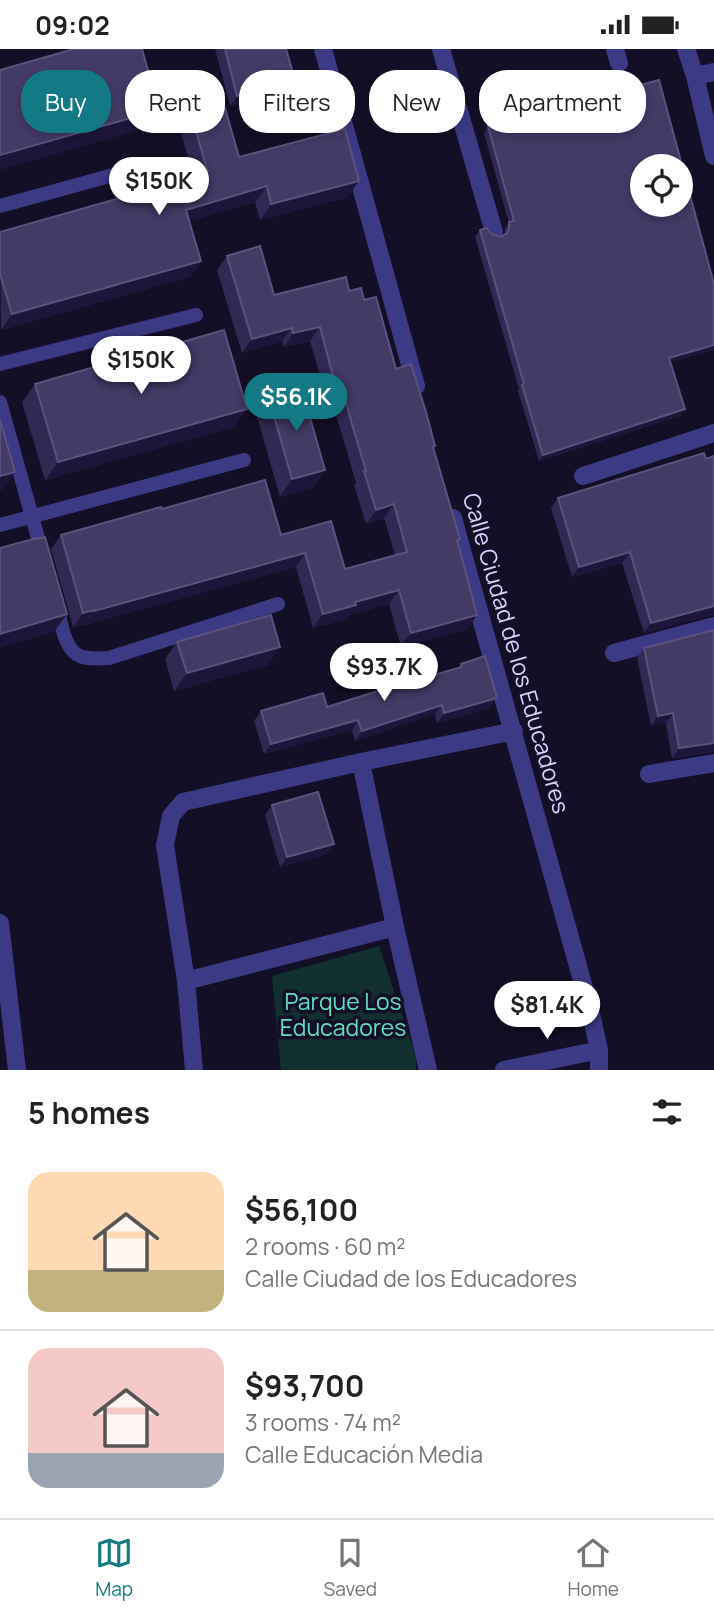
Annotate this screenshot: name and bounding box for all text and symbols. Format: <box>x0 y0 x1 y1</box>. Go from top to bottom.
text: 09:02 <box>35 7 110 43</box>
chip: Buy <box>21 70 111 133</box>
chip: Rent <box>125 70 225 133</box>
chip: Filters <box>239 70 355 133</box>
chip: New <box>369 70 465 133</box>
chip: Apartment <box>479 70 646 133</box>
map controls <box>630 154 693 217</box>
button: locate <box>630 154 693 217</box>
pin: $150K <box>110 157 208 217</box>
text: $150K <box>125 164 193 196</box>
pin: $150K <box>92 337 190 396</box>
text: $150K <box>107 343 175 375</box>
pin: $56.1K <box>239 373 353 433</box>
text: $56.1K <box>260 380 332 412</box>
street label: Calle Ciudad de los Educadores <box>456 489 578 817</box>
pin: $93.7K <box>327 643 441 703</box>
text: $93.7K <box>346 650 422 682</box>
pin: $81.4K <box>490 981 604 1041</box>
park label: Parque Los Educadores <box>280 985 406 1043</box>
text: $81.4K <box>510 988 584 1020</box>
text: 5 homes <box>28 1092 150 1133</box>
icon: filters <box>648 1093 686 1131</box>
text: $56,100 <box>245 1189 358 1230</box>
icon: home <box>84 1200 168 1284</box>
text: 2 rooms · 60 m² <box>245 1230 406 1262</box>
text: Calle Ciudad de los Educadores <box>245 1262 577 1294</box>
text: $93,700 <box>245 1365 365 1406</box>
icon: home <box>84 1376 168 1460</box>
text: 3 rooms · 74 m² <box>245 1406 401 1438</box>
text: Calle Educación Media <box>245 1438 483 1470</box>
tab: Map <box>95 1534 133 1602</box>
tab: Saved <box>324 1534 377 1602</box>
tab: Home <box>567 1534 619 1602</box>

